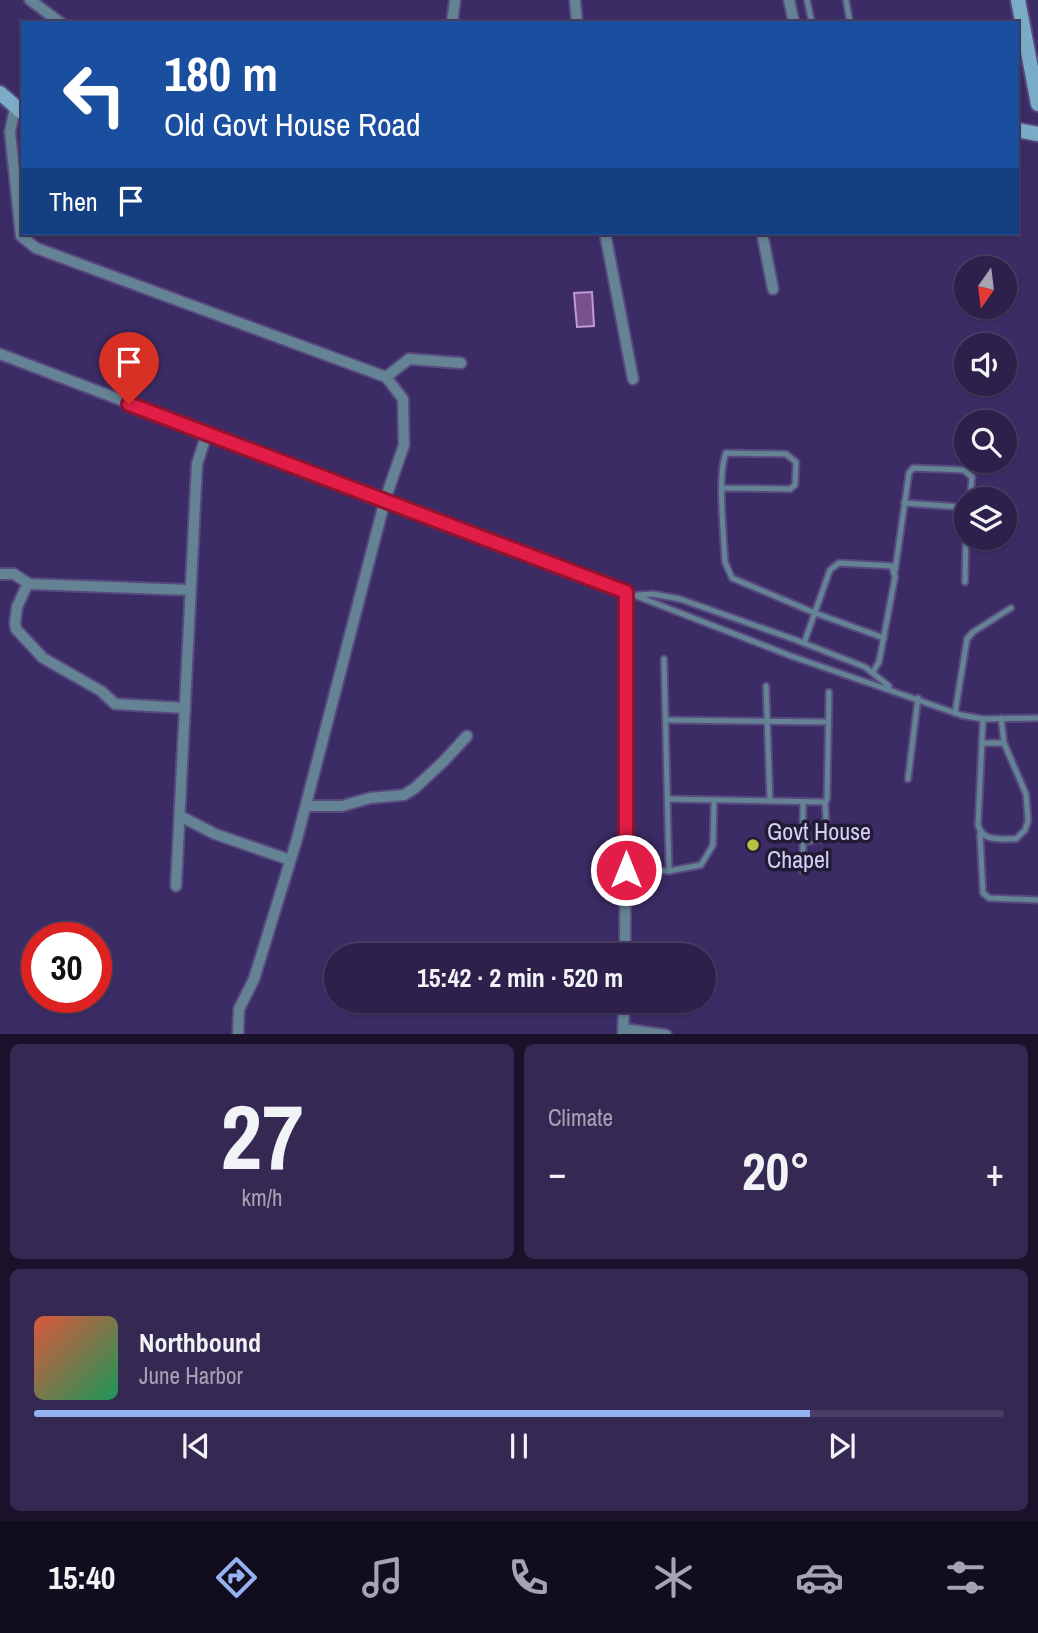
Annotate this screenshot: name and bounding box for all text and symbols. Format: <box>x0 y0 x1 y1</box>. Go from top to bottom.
text: 180 m <box>164 40 278 106</box>
icon: left <box>49 49 140 140</box>
text: Old Govt House Road <box>164 103 421 146</box>
icon: arrive <box>112 182 150 220</box>
text: Then <box>49 184 98 219</box>
north arrow <box>954 256 1017 318</box>
map controls <box>954 256 1017 550</box>
pin <box>99 332 159 404</box>
button: sound <box>954 333 1017 396</box>
icon: arrive <box>110 343 148 381</box>
button: search <box>954 410 1017 473</box>
button: layers <box>954 487 1017 550</box>
place label: Govt House Chapel <box>767 815 871 875</box>
position arrow <box>589 833 663 907</box>
marker: Govt House Chapel <box>745 837 761 853</box>
speed limit sign: 30 <box>21 922 112 1013</box>
text: 15:42 · 2 min · 520 m <box>417 960 623 995</box>
text: 27 <box>221 1075 304 1197</box>
text: Climate <box>548 1102 613 1133</box>
text: 20° <box>742 1136 810 1206</box>
text: − <box>548 1147 566 1198</box>
text: + <box>986 1147 1004 1198</box>
text: km/h <box>242 1182 282 1213</box>
text: Northbound <box>139 1325 261 1360</box>
text: June Harbor <box>139 1360 243 1391</box>
icon: previous <box>177 1427 215 1465</box>
icon: pause <box>500 1427 538 1465</box>
icon: next <box>823 1427 861 1465</box>
icon: directions <box>212 1553 261 1602</box>
icon: music <box>358 1553 407 1602</box>
icon: phone <box>504 1553 553 1602</box>
icon: climate <box>649 1553 698 1602</box>
icon: car <box>795 1553 844 1602</box>
icon: filters <box>941 1553 990 1602</box>
text: 15:40 <box>48 1556 115 1599</box>

